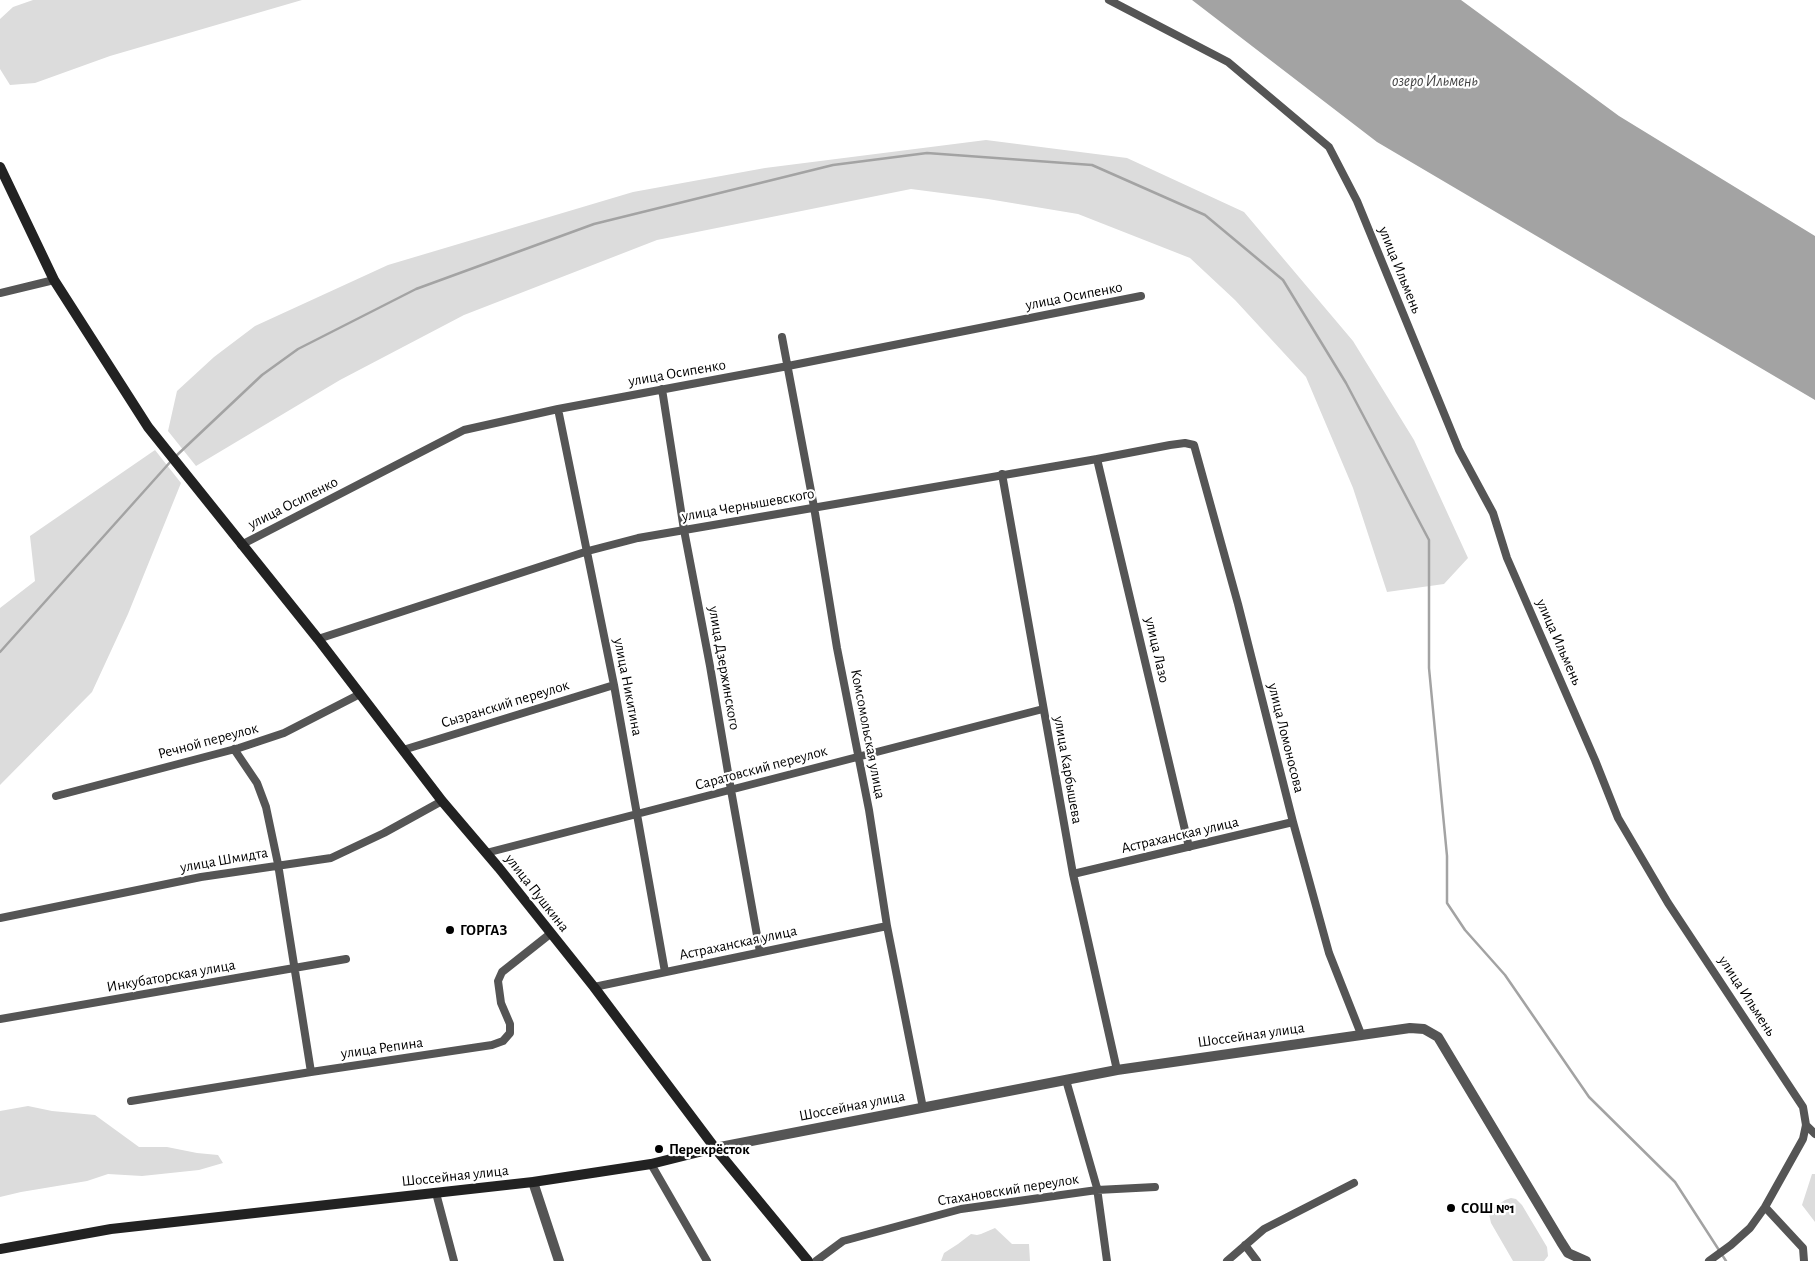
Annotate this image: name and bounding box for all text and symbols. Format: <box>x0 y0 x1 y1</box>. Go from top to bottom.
water label: озеро Ильмень <box>1392 71 1478 91</box>
street label: улица Ильмень <box>1374 224 1426 316</box>
street label: улица Осипенко <box>1024 278 1124 314</box>
street label: улица Осипенко <box>627 356 727 390</box>
street label: улица Осипенко <box>245 473 341 533</box>
street label: улица Чернышевского <box>680 484 816 526</box>
street label: улица Ильмень <box>1532 596 1586 688</box>
street label: улица Дзержинского <box>704 605 744 731</box>
street label: улица Лазо <box>1141 615 1173 685</box>
street label: улица Никитина <box>610 637 646 737</box>
street label: Комсомольская улица <box>847 668 889 800</box>
street label: Сызранский переулок <box>439 676 571 732</box>
street label: улица Ломоносова <box>1264 681 1308 795</box>
street label: улица Карбышева <box>1050 715 1086 825</box>
street label: Речной переулок <box>156 719 260 763</box>
street label: Саратовский переулок <box>693 742 829 794</box>
street label: Астраханская улица <box>1120 813 1240 857</box>
street label: улица Шмидта <box>179 843 269 877</box>
street label: улица Пушкина <box>501 850 573 936</box>
place label: ГОРГАЗ <box>460 921 507 939</box>
street label: Астраханская улица <box>677 922 799 964</box>
marker: ГОРГАЗ <box>444 924 456 936</box>
street label: улица Ильмень <box>1714 952 1780 1040</box>
street label: Инкубаторская улица <box>105 956 237 996</box>
street label: Шоссейная улица <box>1196 1019 1306 1051</box>
street label: улица Репина <box>340 1033 424 1063</box>
street label: Шоссейная улица <box>797 1087 907 1125</box>
place label: Перекрёсток <box>669 1140 750 1158</box>
marker: Перекрёсток <box>653 1143 665 1155</box>
street label: Шоссейная улица <box>401 1161 509 1191</box>
street label: Стахановский переулок <box>936 1170 1080 1210</box>
place label: СОШ №1 <box>1461 1199 1515 1217</box>
marker: СОШ №1 <box>1445 1202 1457 1214</box>

